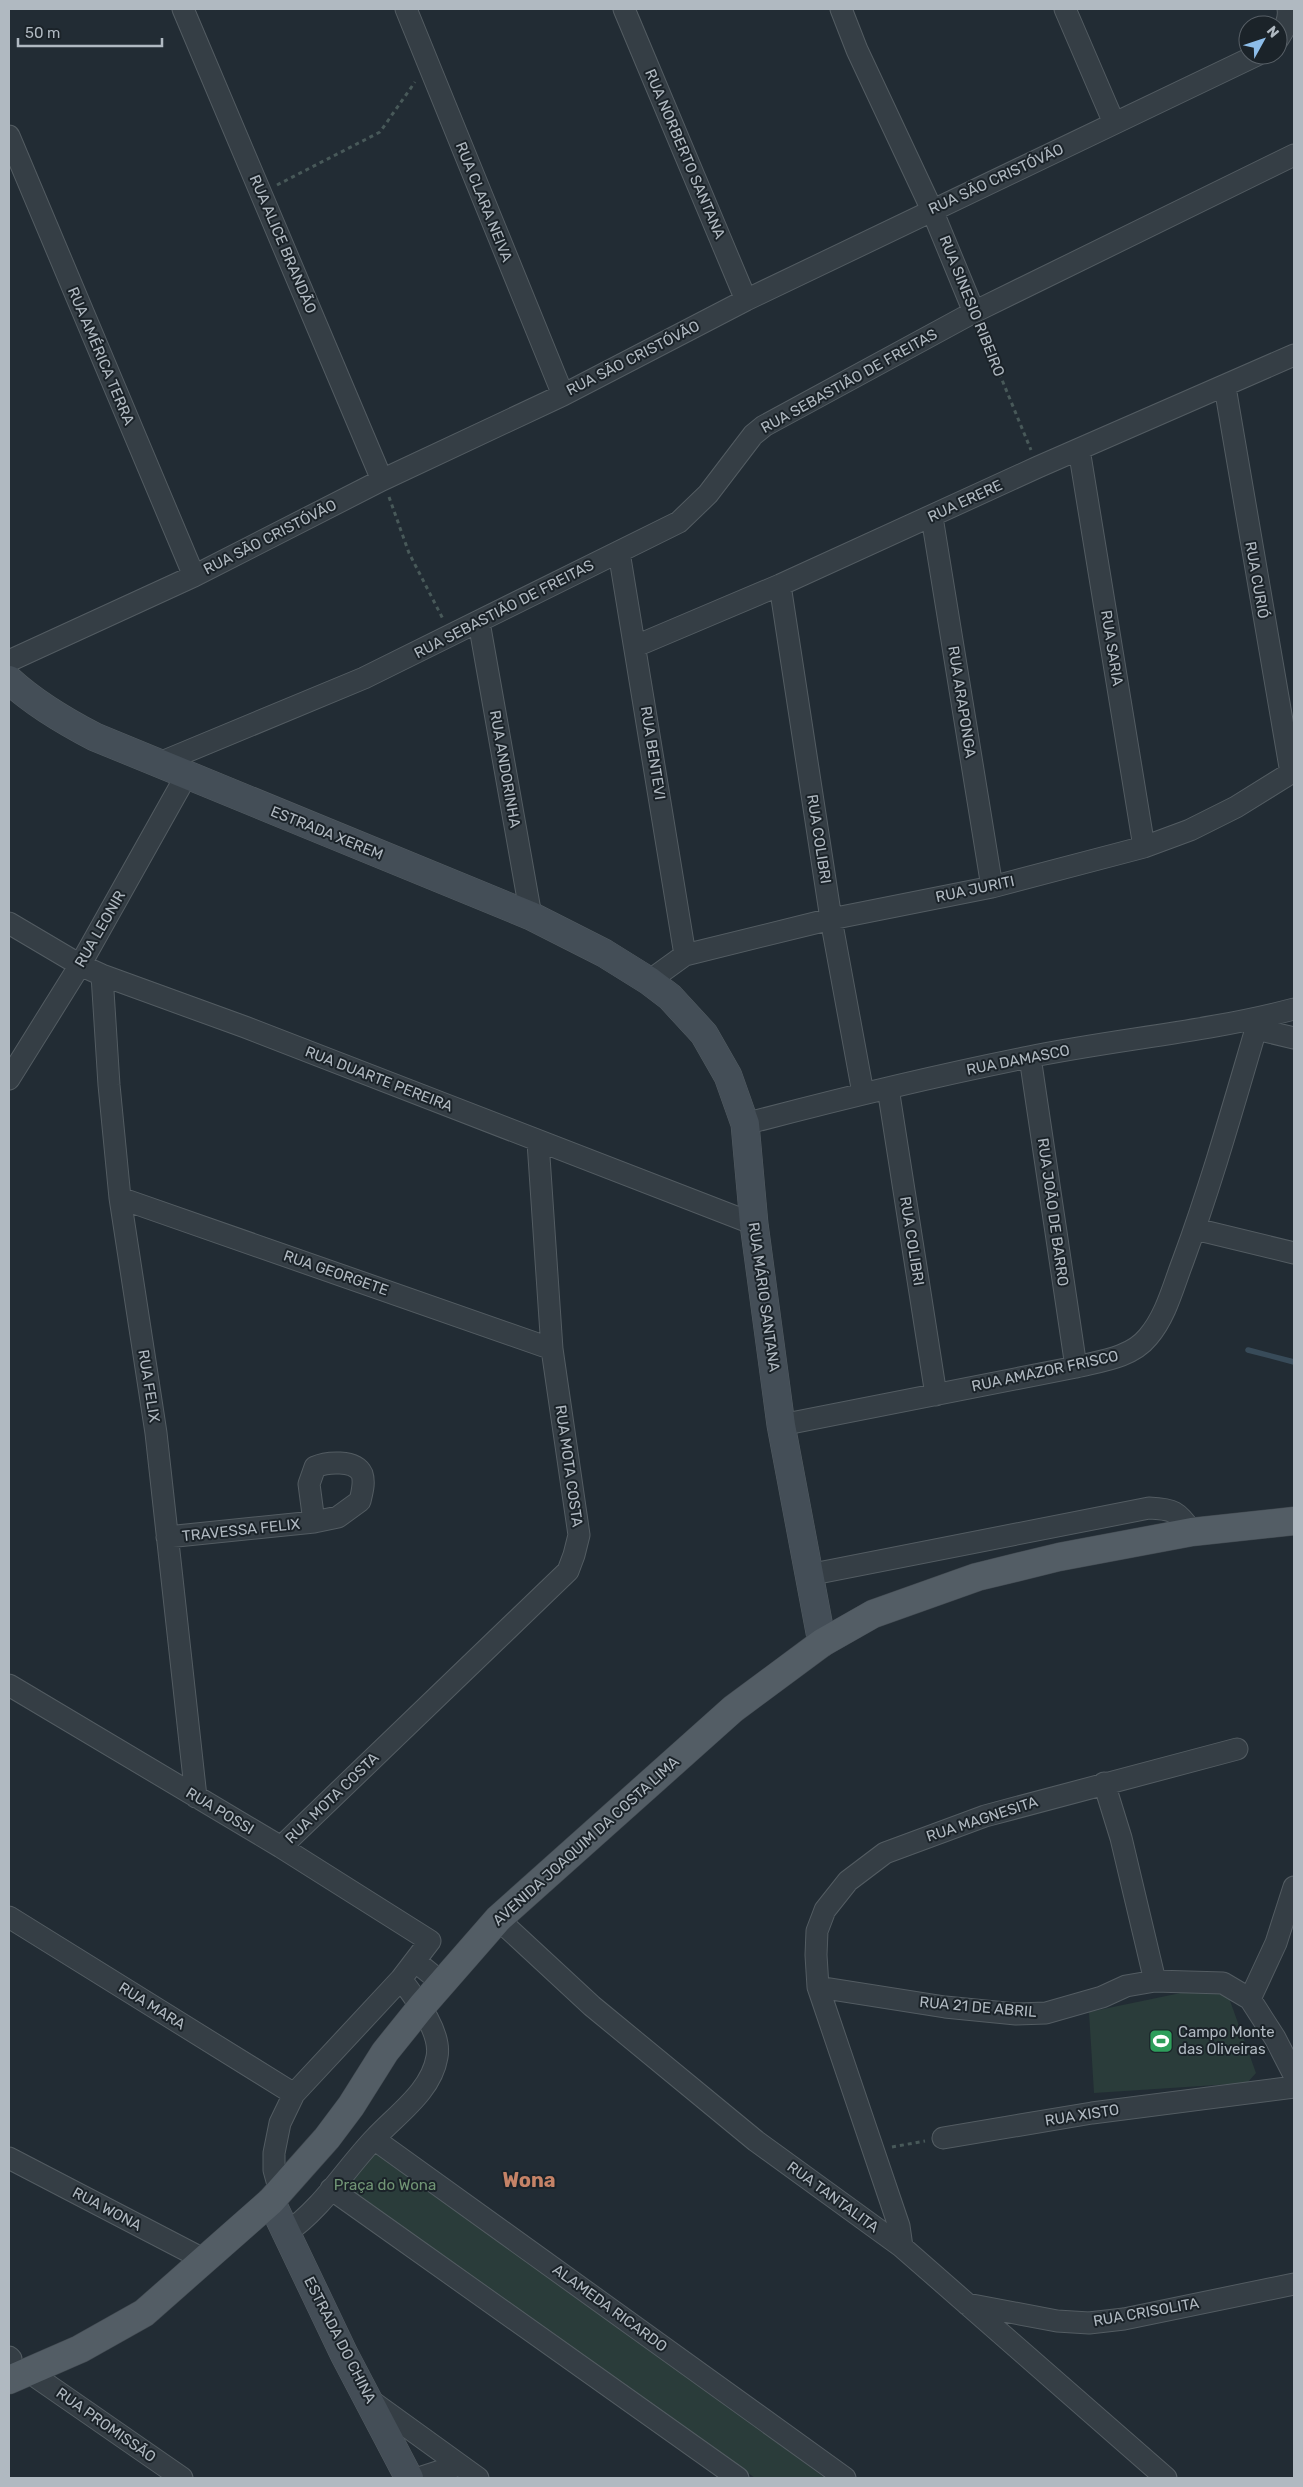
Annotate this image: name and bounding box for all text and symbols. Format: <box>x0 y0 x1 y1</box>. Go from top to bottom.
scale bar <box>18 15 161 47</box>
north arrow <box>1238 15 1288 65</box>
text: N <box>1263 23 1282 41</box>
text: 50 m <box>25 24 60 42</box>
street label: RUA NORBERTO SANTANA <box>641 66 729 242</box>
street label: RUA CLARA NEIVA <box>452 139 516 265</box>
street label: RUA SÃO CRISTÓVÃO <box>926 140 1066 218</box>
street label: RUA ALICE BRANDÃO <box>246 172 320 316</box>
street label: RUA SINESIO RIBEIRO <box>935 233 1009 379</box>
street label: RUA AMÉRICA TERRA <box>64 284 138 428</box>
street label: RUA SÃO CRISTÓVÃO <box>563 317 703 399</box>
street label: RUA SEBASTIÃO DE FREITAS <box>758 325 940 437</box>
street label: RUA ERERE <box>925 476 1005 526</box>
street label: RUA SÃO CRISTÓVÃO <box>200 496 340 578</box>
street label: RUA CURIÓ <box>1241 540 1273 620</box>
street label: RUA SEBASTIÃO DE FREITAS <box>411 556 597 662</box>
street label: RUA SARIA <box>1097 609 1127 687</box>
street label: RUA ARAPONGA <box>944 645 980 759</box>
street label: RUA BENTEVI <box>637 705 669 801</box>
street label: RUA ANDORINHA <box>486 709 524 829</box>
street label: RUA COLIBRI <box>803 793 835 885</box>
street label: ESTRADA XEREM <box>268 802 386 864</box>
street label: RUA JURITI <box>934 872 1016 906</box>
street label: RUA LEONIR <box>71 887 129 970</box>
street label: RUA DAMASCO <box>965 1041 1071 1079</box>
street label: RUA DUARTE PEREIRA <box>303 1042 455 1116</box>
street label: RUA JOĀO DE BARRO <box>1034 1137 1072 1287</box>
street label: RUA COLIBRI <box>896 1195 928 1287</box>
street label: RUA MÁRIO SANTANA <box>745 1221 783 1373</box>
street label: RUA GEORGETE <box>281 1247 391 1299</box>
street label: RUA AMAZOR FRISCO <box>970 1347 1120 1395</box>
street label: RUA FELIX <box>134 1348 164 1424</box>
street label: RUA MOTA COSTA <box>552 1404 586 1528</box>
street label: TRAVESSA FELIX <box>181 1515 301 1545</box>
street label: RUA MOTA COSTA <box>281 1749 383 1847</box>
street label: AVENIDA JOAQUIM DA COSTA LIMA <box>489 1753 683 1929</box>
street label: RUA POSSI <box>183 1784 257 1838</box>
street label: RUA MAGNESITA <box>924 1793 1040 1845</box>
street label: RUA MARA <box>115 1978 189 2034</box>
street label: RUA 21 DE ABRIL <box>919 1993 1038 2021</box>
place label: Campo Monte das Oliveiras <box>1178 2023 1275 2058</box>
sports icon: Campo Monte das Oliveiras <box>1148 2028 1174 2054</box>
street label: RUA XISTO <box>1044 2100 1120 2130</box>
street label: RUA TANTALITA <box>784 2158 882 2236</box>
district label: Wona <box>502 2168 556 2192</box>
park label: Praça do Wona <box>334 2176 436 2194</box>
street label: RUA WONA <box>69 2183 145 2235</box>
street label: ALAMEDA RICARDO <box>549 2260 671 2356</box>
street label: ESTRADA DO CHINA <box>300 2274 380 2406</box>
street label: RUA CRISOLITA <box>1092 2294 1200 2330</box>
street label: RUA PROMISSÃO <box>53 2384 159 2466</box>

